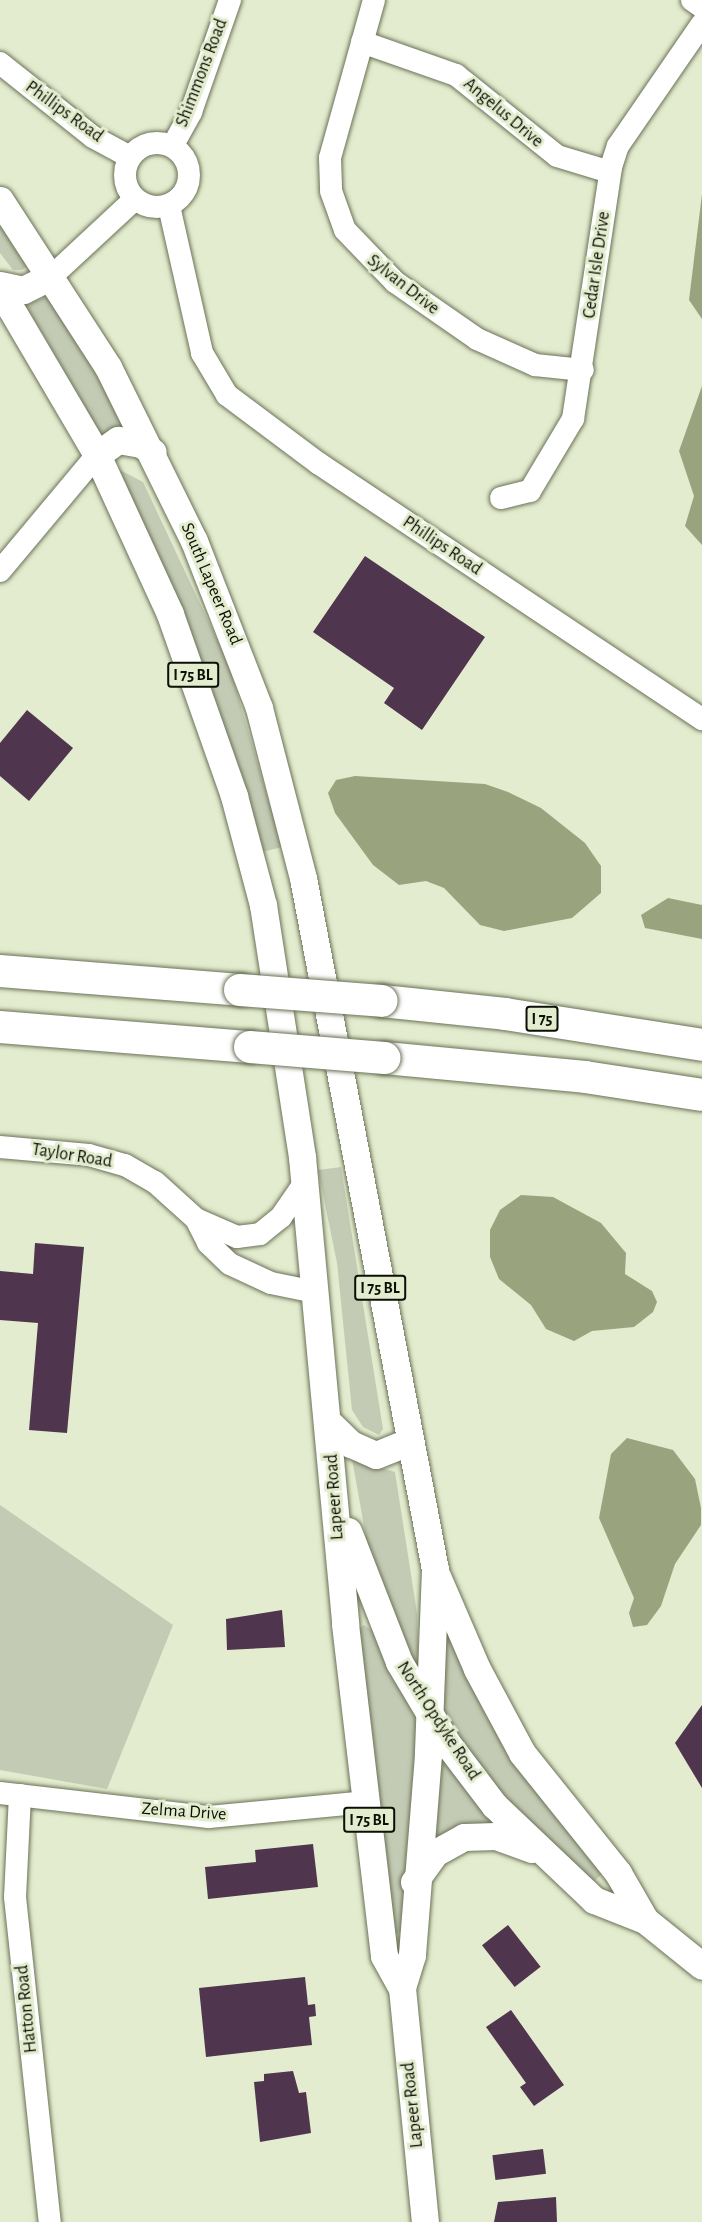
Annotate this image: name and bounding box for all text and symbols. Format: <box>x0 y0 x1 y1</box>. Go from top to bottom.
street label: Shimmons Road <box>171 16 233 130</box>
street label: Angelus Drive <box>459 73 547 153</box>
street label: Phillips Road <box>21 77 107 147</box>
street label: Cedar Isle Drive <box>579 210 615 320</box>
street label: Sylvan Drive <box>363 250 443 320</box>
street label: Phillips Road <box>398 512 486 580</box>
street label: South Lapeer Road <box>176 520 246 648</box>
road number: I 75 BL <box>166 662 220 688</box>
road number: I 75 <box>526 1006 558 1032</box>
street label: Taylor Road <box>30 1139 114 1173</box>
road number: I 75 BL <box>353 1275 407 1301</box>
street label: Lapeer Road <box>321 1453 349 1541</box>
street label: North Opdyke Road <box>392 1658 484 1784</box>
street label: Zelma Drive <box>141 1798 227 1826</box>
road number: I 75 BL <box>342 1807 396 1833</box>
street label: Hatton Road <box>12 1964 42 2054</box>
street label: Lapeer Road <box>398 2061 428 2149</box>

